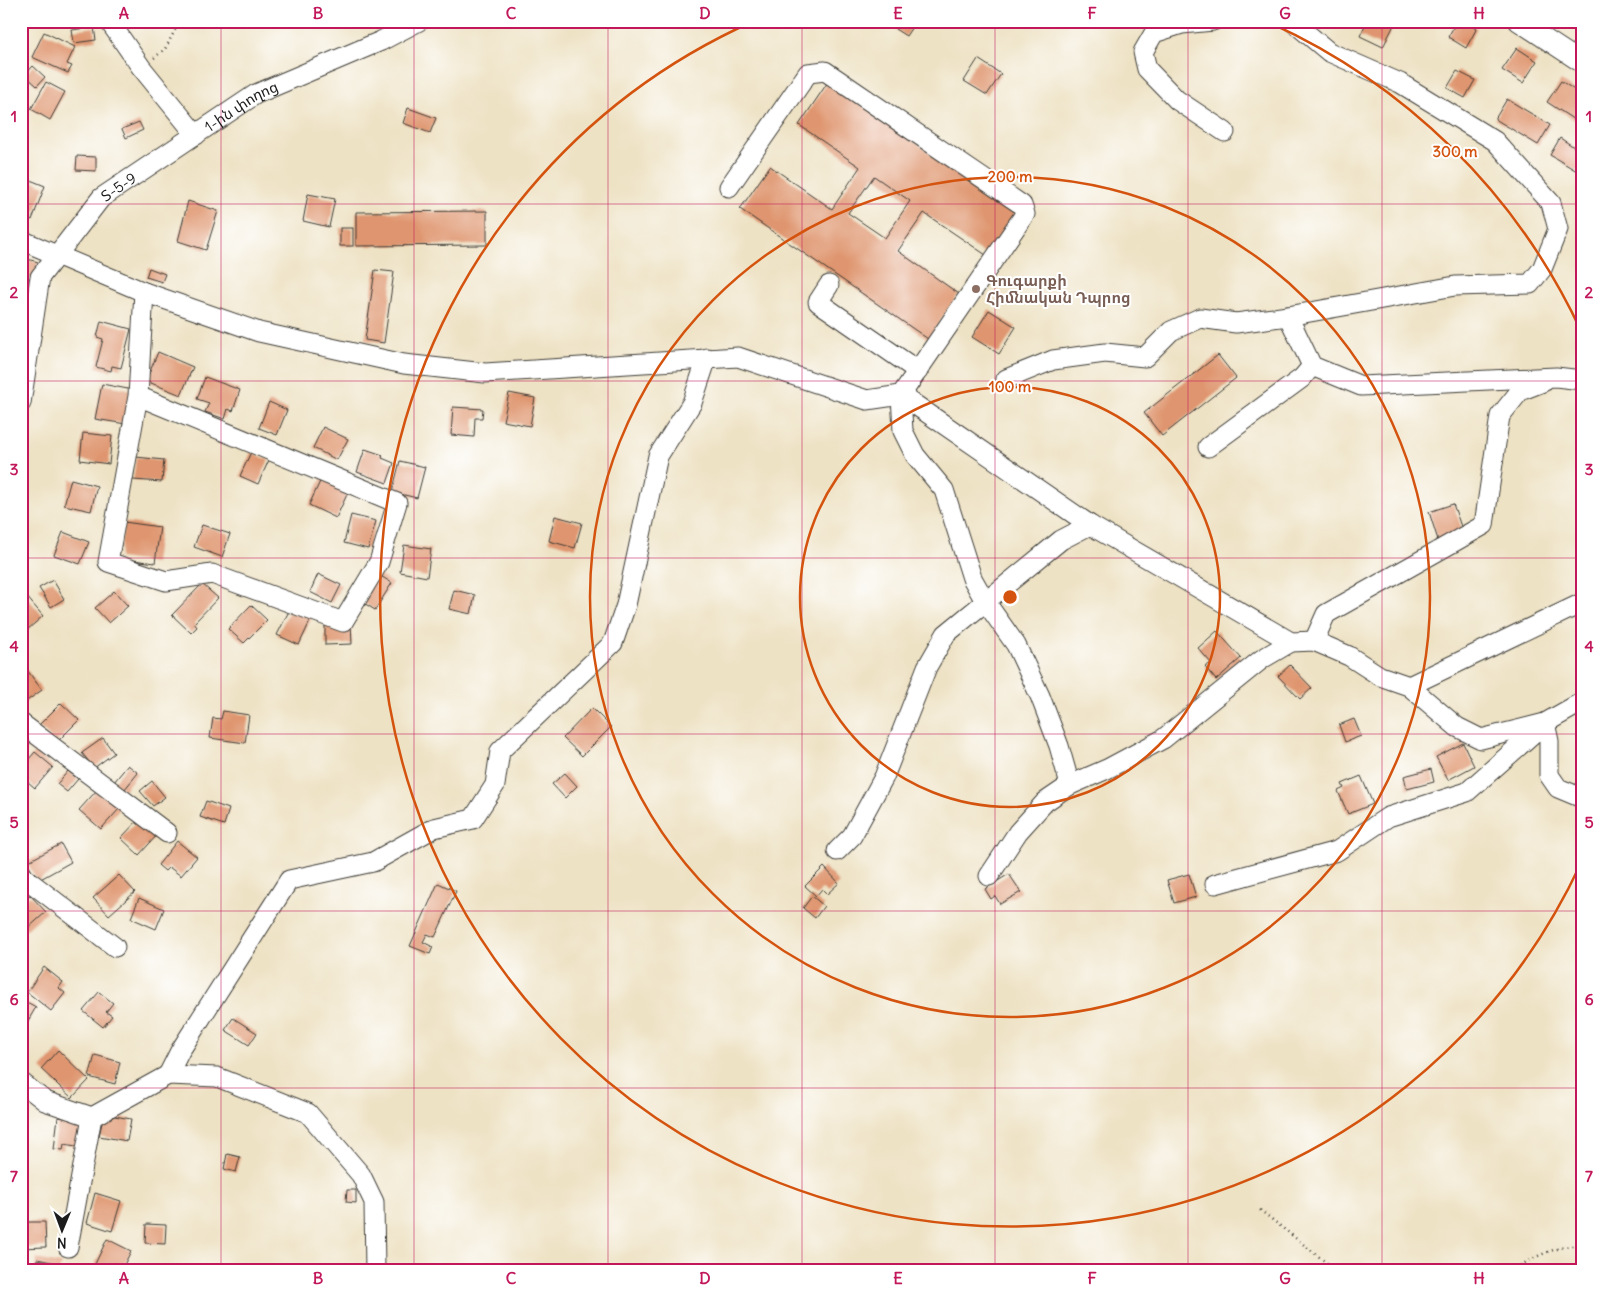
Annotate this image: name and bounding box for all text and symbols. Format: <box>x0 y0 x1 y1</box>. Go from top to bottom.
text: A <box>119 3 129 23</box>
text: B <box>313 3 324 23</box>
text: C <box>506 3 517 23</box>
text: D <box>699 3 711 23</box>
text: E <box>893 3 903 23</box>
text: F <box>1087 3 1097 23</box>
text: G <box>1279 3 1291 23</box>
text: H <box>1473 3 1485 23</box>
street label: 1-ին փողոց <box>200 76 281 136</box>
text: 1 <box>11 106 17 126</box>
text: 1 <box>1586 106 1592 126</box>
text: 300 m <box>1433 142 1478 161</box>
text: 200 m <box>988 167 1032 186</box>
street label: Տ-5-9 <box>97 168 140 205</box>
place label: Գուգարքի Հիմնական Դպրոց <box>986 271 1131 307</box>
text: 2 <box>10 282 19 302</box>
text: 2 <box>1585 282 1594 302</box>
marker: Գուգարքի Հիմնական Դպրոց <box>970 283 982 295</box>
text: 100 m <box>989 377 1031 396</box>
text: 3 <box>9 459 19 479</box>
text: 3 <box>1584 459 1594 479</box>
centre of rings <box>1001 588 1019 606</box>
text: 4 <box>9 636 19 656</box>
text: 4 <box>1584 636 1594 656</box>
text: 5 <box>9 812 19 832</box>
text: 5 <box>1584 812 1594 832</box>
text: 6 <box>9 989 19 1009</box>
text: 6 <box>1584 989 1594 1009</box>
text: 7 <box>10 1166 18 1186</box>
text: 7 <box>1585 1166 1593 1186</box>
north arrow <box>38 1204 88 1254</box>
text: N <box>57 1234 67 1252</box>
text: A <box>119 1268 129 1288</box>
text: B <box>313 1268 324 1288</box>
text: C <box>506 1268 517 1288</box>
text: D <box>699 1268 711 1288</box>
text: E <box>893 1268 903 1288</box>
text: F <box>1087 1268 1097 1288</box>
text: G <box>1279 1268 1291 1288</box>
text: H <box>1473 1268 1485 1288</box>

